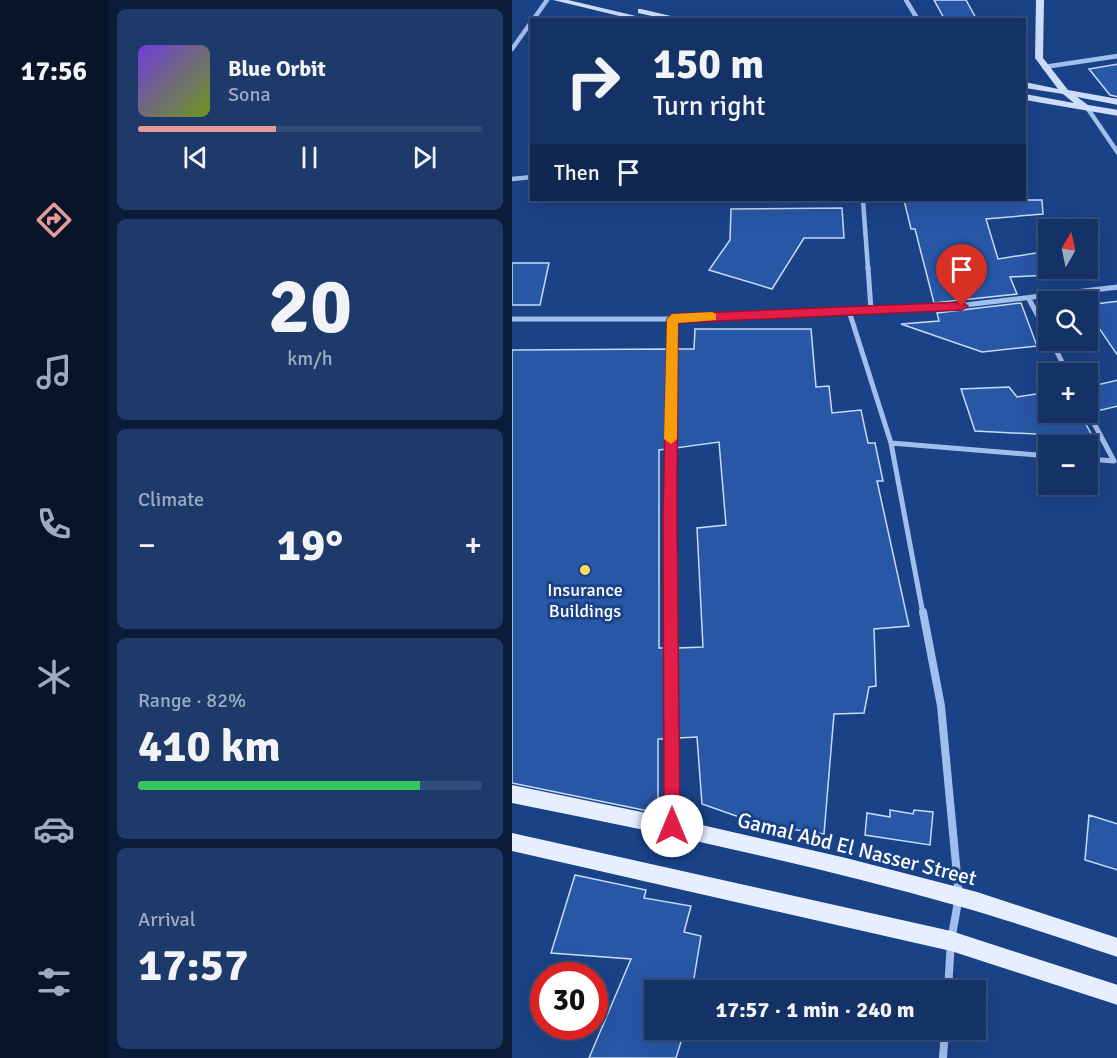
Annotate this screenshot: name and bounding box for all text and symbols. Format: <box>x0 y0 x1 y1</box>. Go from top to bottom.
text: 150 m <box>653 39 764 90</box>
icon: right <box>554 42 632 120</box>
text: 17:56 <box>21 55 87 88</box>
text: Blue Orbit <box>228 55 326 82</box>
text: Sona <box>228 82 271 107</box>
text: Turn right <box>653 90 766 123</box>
icon: previous <box>179 141 212 174</box>
icon: pause <box>293 141 326 174</box>
icon: next <box>408 141 441 174</box>
icon: arrive <box>612 156 645 189</box>
text: Then <box>554 159 600 186</box>
icon: directions <box>33 199 75 241</box>
north arrow <box>1038 219 1098 279</box>
map controls <box>1038 219 1098 495</box>
pin <box>936 244 987 306</box>
icon: arrive <box>945 253 978 286</box>
text: 20 <box>268 259 352 355</box>
button: search <box>1038 291 1098 351</box>
text: km/h <box>287 346 333 371</box>
icon: music <box>33 351 75 393</box>
button: + <box>1038 363 1098 423</box>
button: − <box>1038 435 1098 495</box>
text: Climate <box>138 487 204 512</box>
icon: phone <box>33 503 75 545</box>
text: 19° <box>277 518 343 573</box>
text: − <box>138 525 156 566</box>
text: + <box>464 525 482 566</box>
marker: Insurance Buildings <box>578 563 592 577</box>
place label: Insurance Buildings <box>547 579 623 622</box>
icon: climate <box>33 656 75 698</box>
text: Range · 82% <box>138 688 246 713</box>
text: 410 km <box>138 719 281 774</box>
position arrow <box>640 794 704 858</box>
street label: Gamal Abd El Nasser Street <box>735 807 979 891</box>
icon: car <box>33 808 75 850</box>
text: Arrival <box>138 907 196 932</box>
text: 17:57 <box>138 938 248 993</box>
icon: filters <box>33 961 75 1003</box>
speed limit sign: 30 <box>530 962 608 1040</box>
text: 17:57 · 1 min · 240 m <box>715 996 915 1023</box>

